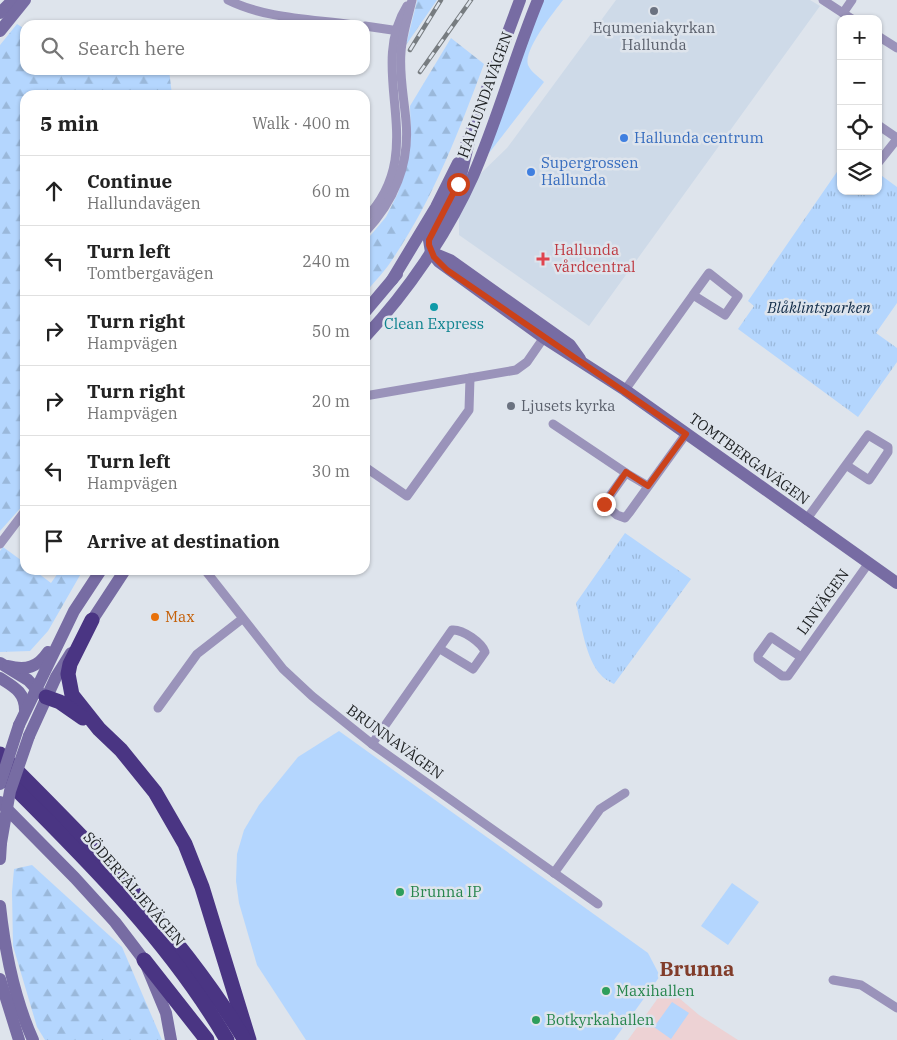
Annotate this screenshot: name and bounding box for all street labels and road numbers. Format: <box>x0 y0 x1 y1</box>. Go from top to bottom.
street label: HALLUNDAVÄGEN <box>453 29 516 161</box>
street label: TOMTBERGAVÄGEN <box>685 409 813 509</box>
street label: LINVÄGEN <box>792 565 853 638</box>
street label: BRUNNAVÄGEN <box>343 700 447 783</box>
street label: SÖDERTÄLJEVÄGEN <box>80 828 189 950</box>

